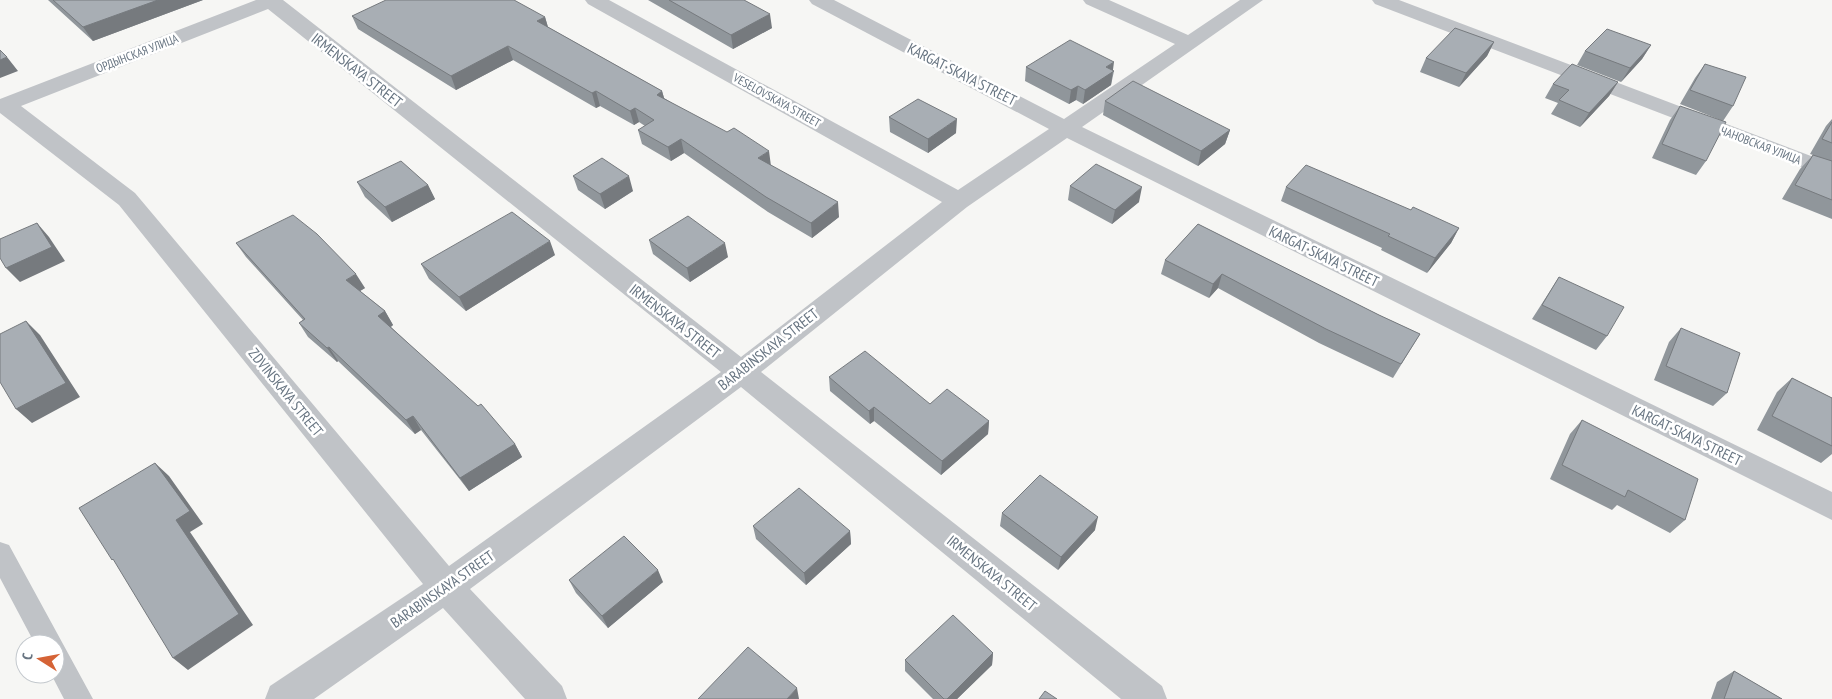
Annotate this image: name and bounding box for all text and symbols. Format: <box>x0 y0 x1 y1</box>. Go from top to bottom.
street label: IRMENSKAYA STREET <box>308 29 406 112</box>
street label: ОРДЫНСКАЯ УЛИЦА <box>94 30 181 76</box>
street label: KARGAT·SKAYA STREET <box>904 38 1020 110</box>
street label: VESELOVSKAYA STREET <box>730 69 824 130</box>
street label: ЧАНОВСКАЯ УЛИЦА <box>1719 123 1804 167</box>
street label: KARGAT·SKAYA STREET <box>1266 221 1382 291</box>
street label: IRMENSKAYA STREET <box>626 280 724 363</box>
street label: BARABINSKAYA STREET <box>714 304 822 394</box>
street label: ZDVINSKAYA STREET <box>245 344 328 440</box>
street label: KARGAT·SKAYA STREET <box>1629 400 1745 470</box>
street label: IRMENSKAYA STREET <box>943 531 1041 615</box>
street label: BARABINSKAYA STREET <box>387 546 498 632</box>
north arrow <box>15 634 65 684</box>
text: С <box>18 651 37 661</box>

